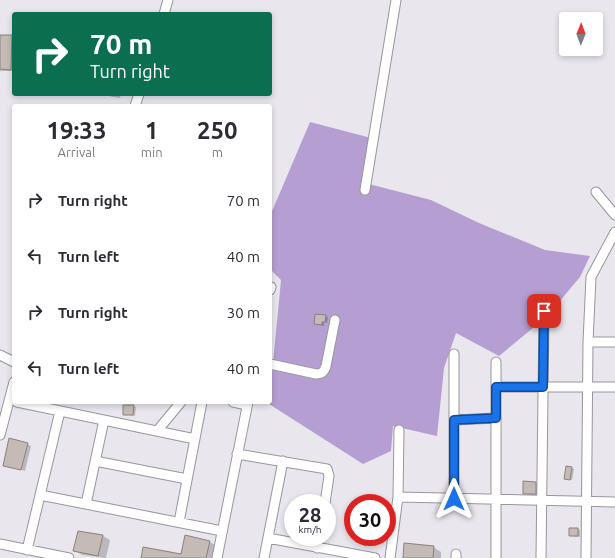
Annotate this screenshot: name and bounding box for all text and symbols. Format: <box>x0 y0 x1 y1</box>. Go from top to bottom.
north arrow <box>559 12 603 56</box>
map controls <box>559 12 603 56</box>
icon: right <box>24 28 76 80</box>
text: 70 m <box>90 28 152 59</box>
text: Turn right <box>90 61 170 81</box>
text: 19:33 <box>46 117 106 144</box>
text: 1 <box>145 117 158 144</box>
text: 250 <box>197 117 238 144</box>
text: Arrival <box>57 145 95 159</box>
text: min <box>141 145 163 159</box>
text: m <box>212 145 223 159</box>
icon: right <box>24 189 46 211</box>
text: Turn right <box>58 192 128 209</box>
text: 70 m <box>227 192 260 209</box>
icon: left <box>24 245 46 267</box>
text: Turn left <box>58 248 119 265</box>
text: 40 m <box>227 248 260 265</box>
pin <box>527 294 561 328</box>
icon: arrive <box>533 300 555 322</box>
icon: right <box>24 301 46 323</box>
text: Turn right <box>58 304 128 321</box>
text: 30 m <box>227 304 260 321</box>
icon: left <box>24 357 46 379</box>
text: Turn left <box>58 360 119 377</box>
text: 40 m <box>227 360 260 377</box>
position arrow <box>433 478 475 520</box>
speed limit sign: 30 <box>344 494 396 546</box>
text: 28 <box>299 503 321 526</box>
text: km/h <box>298 524 322 535</box>

